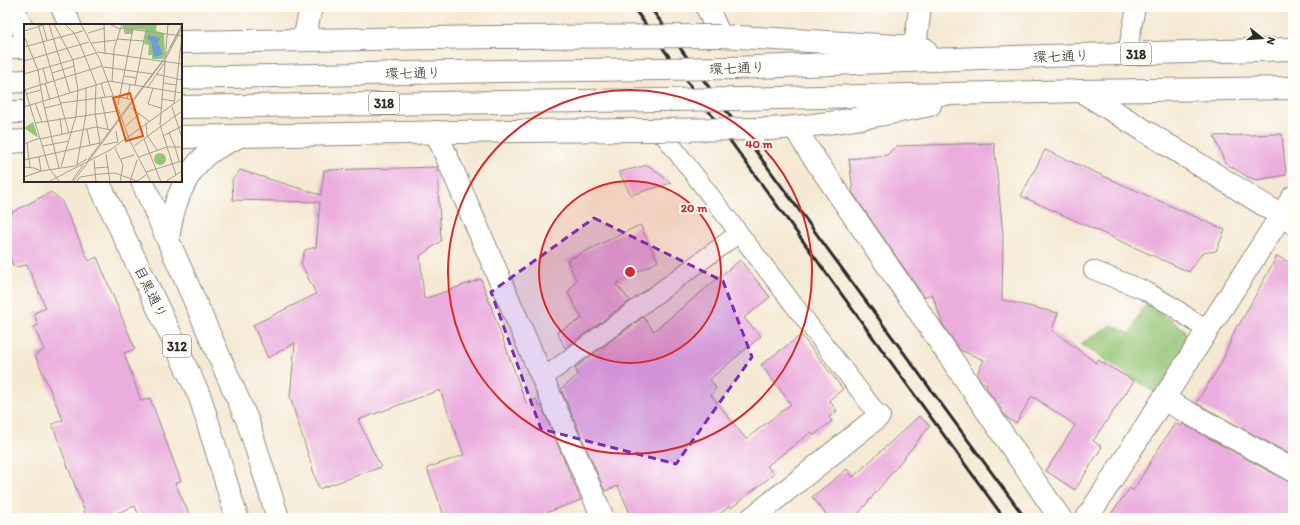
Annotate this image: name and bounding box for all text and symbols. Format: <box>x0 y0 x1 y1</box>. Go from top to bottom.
north arrow <box>1242 18 1282 58</box>
inset map <box>24 24 182 182</box>
text: N <box>1264 35 1278 46</box>
road number: 318 <box>1121 43 1151 65</box>
street label: 環七通り <box>1033 47 1089 66</box>
street label: 環七通り <box>709 59 765 78</box>
street label: 環七通り <box>385 65 441 82</box>
road number: 318 <box>369 92 399 114</box>
text: 40 m <box>745 137 774 151</box>
text: 20 m <box>681 201 708 215</box>
street label: 目黒通り <box>131 263 170 321</box>
centre of rings <box>623 265 637 279</box>
road number: 312 <box>163 335 191 357</box>

